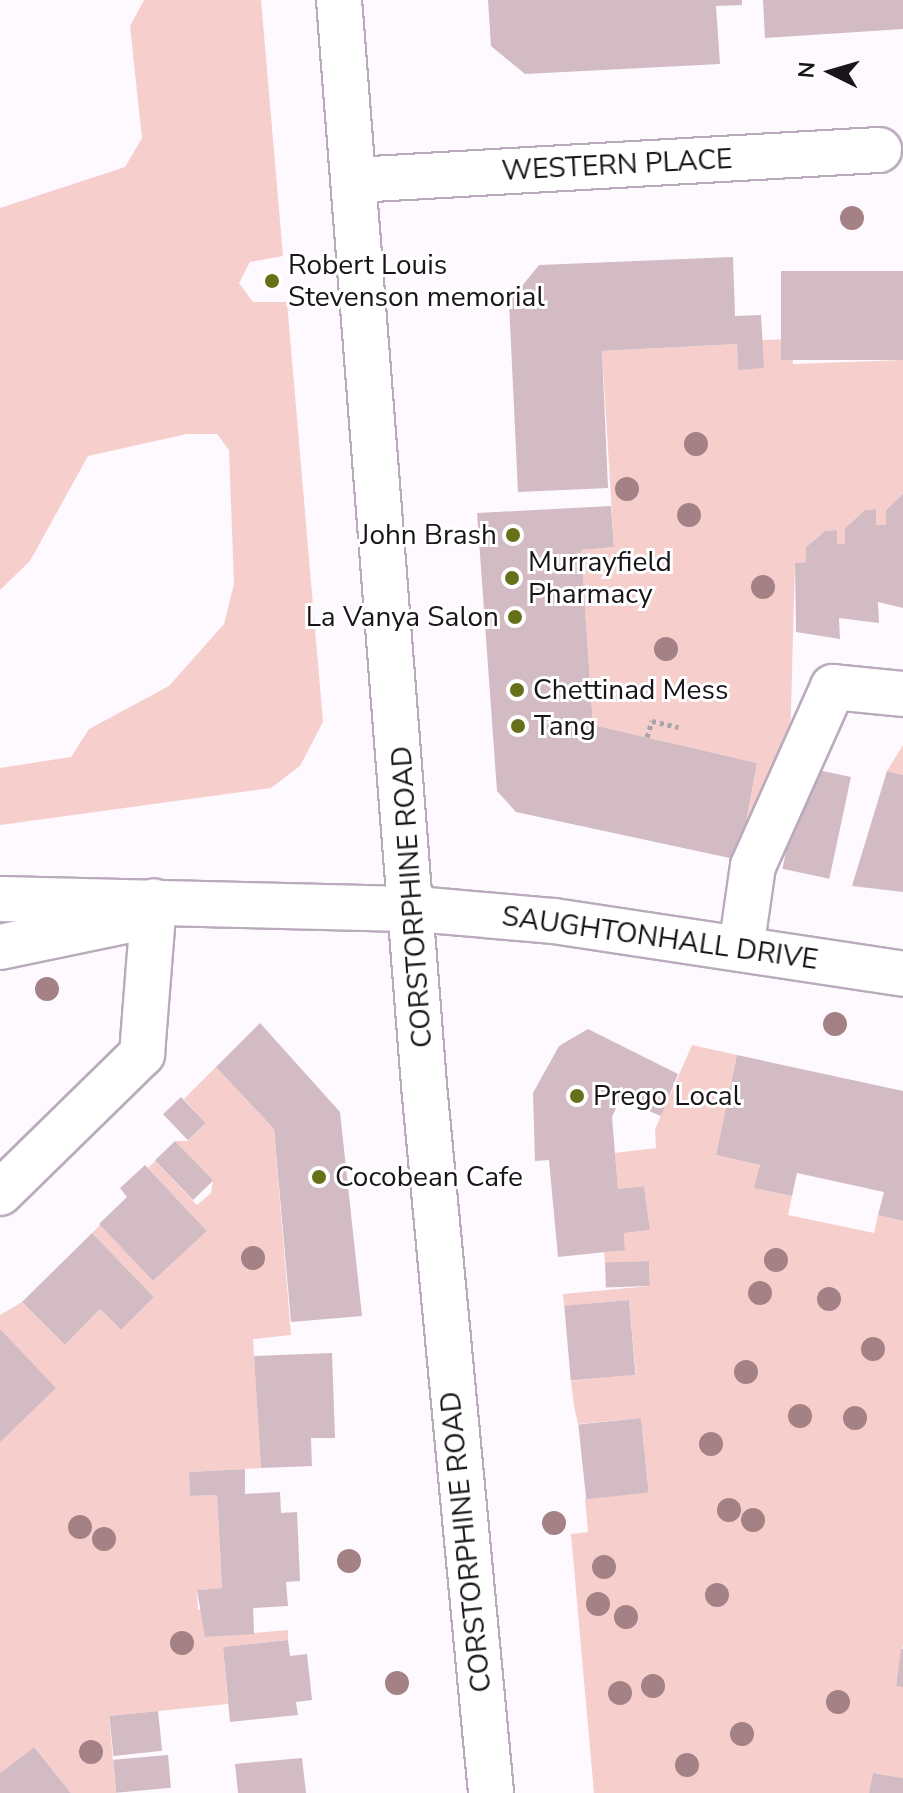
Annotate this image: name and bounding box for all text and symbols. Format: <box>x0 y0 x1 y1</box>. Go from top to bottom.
north arrow <box>791 32 871 112</box>
text: N <box>791 60 823 79</box>
street label: WESTERN PLACE <box>501 142 733 188</box>
place label: Robert Louis Stevenson memorial <box>288 248 545 314</box>
marker: Robert Louis Stevenson memorial <box>263 272 281 290</box>
place label: John Brash <box>360 518 497 552</box>
marker: John Brash <box>504 526 522 544</box>
place label: Murrayfield Pharmacy <box>528 545 672 611</box>
marker: Murrayfield Pharmacy <box>503 569 521 587</box>
place label: La Vanya Salon <box>306 600 499 634</box>
marker: La Vanya Salon <box>506 608 524 626</box>
place label: Chettinad Mess <box>533 673 728 707</box>
marker: Chettinad Mess <box>508 681 526 699</box>
place label: Tang <box>534 709 596 743</box>
marker: Tang <box>509 717 527 735</box>
street label: CORSTORPHINE ROAD <box>385 745 439 1049</box>
street label: SAUGHTONHALL DRIVE <box>500 899 820 977</box>
place label: Prego Local <box>593 1079 741 1113</box>
marker: Prego Local <box>568 1087 586 1105</box>
place label: Cocobean Cafe <box>335 1160 523 1194</box>
marker: Cocobean Cafe <box>310 1168 328 1186</box>
street label: CORSTORPHINE ROAD <box>433 1390 499 1694</box>

